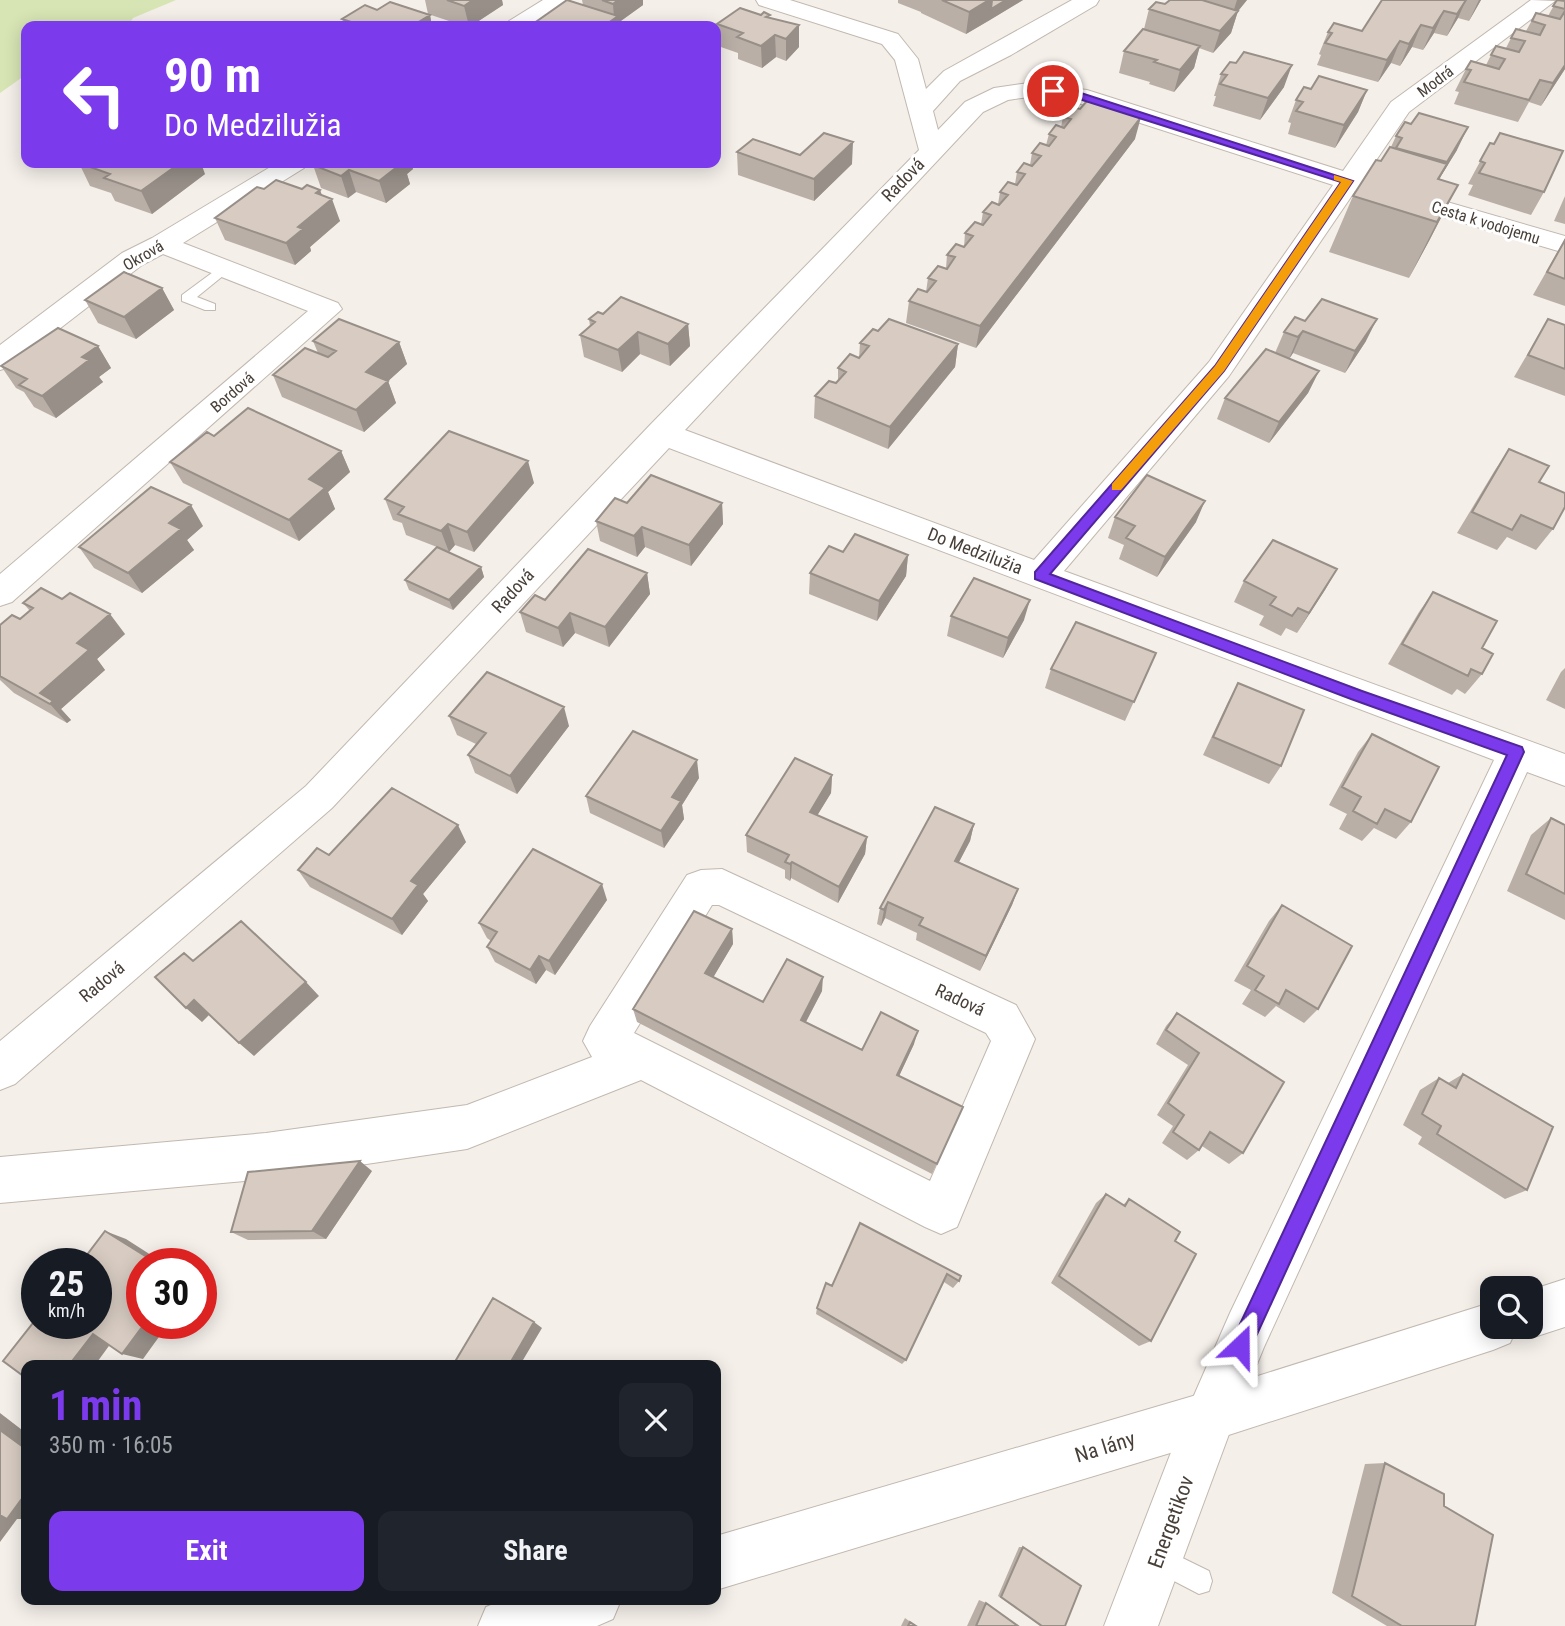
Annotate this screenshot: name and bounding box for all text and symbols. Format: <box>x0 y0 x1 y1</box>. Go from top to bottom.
text: 90 m <box>164 47 261 104</box>
icon: left <box>49 49 140 140</box>
pin <box>1023 61 1083 121</box>
street label: Modrá <box>1413 62 1457 101</box>
icon: arrive <box>1034 72 1072 110</box>
text: Do Medzilužia <box>164 106 342 144</box>
street label: Radová <box>877 154 928 206</box>
street label: Cesta k vodojemu <box>1429 197 1542 248</box>
street label: Okrová <box>120 236 167 275</box>
street label: Bordová <box>207 368 258 417</box>
street label: Do Medzilužia <box>925 523 1026 578</box>
street label: Radová <box>487 564 538 617</box>
street label: Radová <box>75 957 128 1006</box>
street label: Radová <box>932 979 988 1020</box>
speed limit sign: 30 <box>126 1248 217 1339</box>
text: 25 <box>49 1264 84 1305</box>
map controls <box>1480 1276 1543 1339</box>
button: search <box>1480 1276 1543 1339</box>
text: km/h <box>48 1300 85 1321</box>
position arrow <box>1203 1309 1277 1383</box>
text: 1 min <box>49 1381 142 1430</box>
button: close <box>619 1383 693 1457</box>
street label: Na lány <box>1072 1426 1138 1467</box>
text: 350 m · 16:05 <box>49 1432 173 1459</box>
street label: Energetikov <box>1143 1472 1199 1572</box>
button: Exit <box>49 1511 364 1591</box>
button: Share <box>378 1511 693 1591</box>

